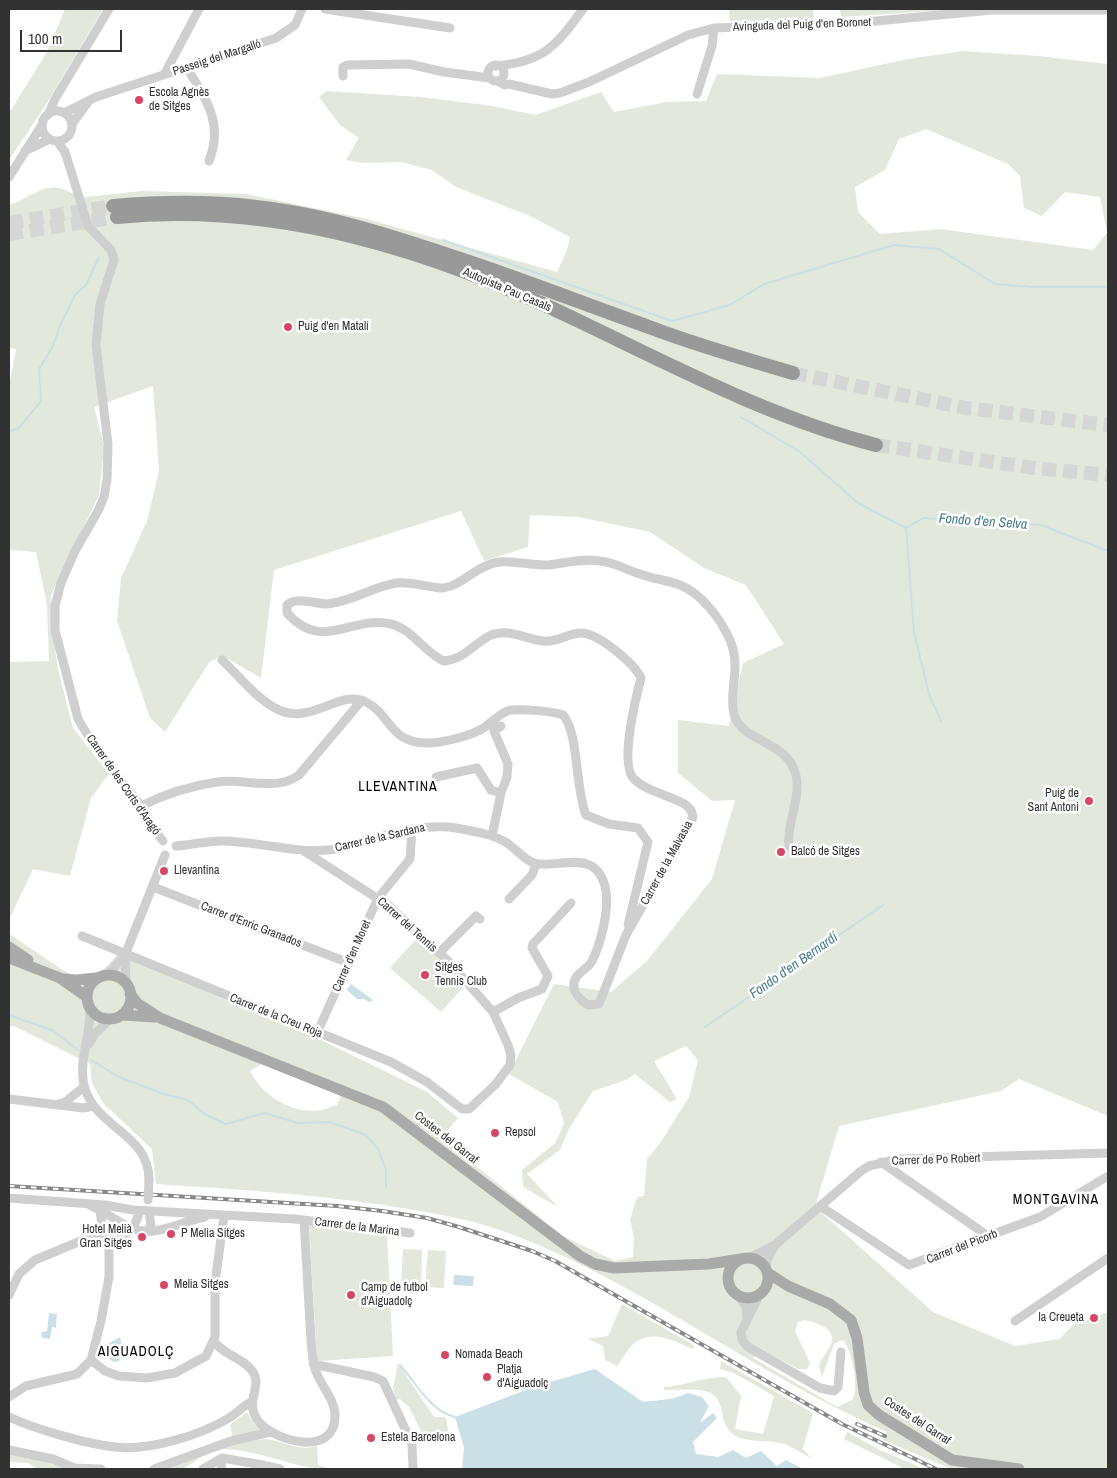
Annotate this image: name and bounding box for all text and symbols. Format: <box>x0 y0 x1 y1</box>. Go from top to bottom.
street label: Avinguda del Puig d'en Boronet <box>733 15 871 35</box>
scale bar <box>22 20 125 52</box>
text: 100 m <box>28 28 62 49</box>
street label: Passeig del Margalló <box>171 37 263 79</box>
place label: Escola Agnès de Sitges <box>149 86 209 114</box>
marker: Escola Agnès de Sitges <box>133 94 145 106</box>
street label: Autopista Pau Casals <box>461 265 553 315</box>
place label: Puig d'en Matalí <box>298 320 369 334</box>
marker: Puig d'en Matalí <box>282 321 294 333</box>
water label: Fondo d'en Selva <box>938 511 1028 533</box>
street label: Carrer de les Corts d'Aragó <box>83 732 163 838</box>
district label: LLEVANTINA <box>357 779 439 795</box>
place label: Puig de Sant Antoni <box>1028 787 1079 815</box>
marker: Puig de Sant Antoni <box>1083 795 1095 807</box>
street label: Carrer de la Malvasia <box>638 818 696 908</box>
street label: Carrer de la Sardana <box>334 821 426 855</box>
place label: Balcó de Sitges <box>791 845 860 859</box>
marker: Balcó de Sitges <box>775 846 787 858</box>
place label: Llevantina <box>174 864 219 878</box>
marker: Llevantina <box>158 865 170 877</box>
street label: Carrer del Tennis <box>374 894 440 956</box>
street label: Carrer d'Enric Granados <box>199 899 303 951</box>
street label: Carrer d'en Moret <box>330 918 374 994</box>
water label: Fondo d'en Bernardí <box>747 929 841 1003</box>
place label: Sitges Tennis Club <box>435 961 487 989</box>
marker: Sitges Tennis Club <box>419 969 431 981</box>
street label: Carrer de la Creu Roja <box>227 991 325 1041</box>
street label: Costes del Garraf <box>411 1109 481 1167</box>
place label: Repsol <box>505 1126 536 1140</box>
marker: Repsol <box>489 1127 501 1139</box>
street label: Carrer de Po Robert <box>891 1151 981 1169</box>
district label: MONTGAVINA <box>1012 1192 1100 1208</box>
street label: Carrer de la Marina <box>314 1215 400 1239</box>
place label: Hotel Melià Gran Sitges <box>79 1223 132 1251</box>
place label: P Melia Sitges <box>181 1227 245 1241</box>
street label: Carrer del Picorb <box>924 1227 1000 1267</box>
marker: P Melia Sitges <box>165 1228 177 1240</box>
marker: Hotel Melià Gran Sitges <box>136 1231 148 1243</box>
place label: Melia Sitges <box>174 1278 229 1292</box>
marker: Melia Sitges <box>158 1279 170 1291</box>
place label: Camp de futbol d'Aiguadolç <box>361 1281 428 1309</box>
marker: Camp de futbol d'Aiguadolç <box>345 1289 357 1301</box>
place label: la Creueta <box>1039 1311 1084 1325</box>
marker: la Creueta <box>1088 1312 1100 1324</box>
district label: AIGUADOLÇ <box>97 1344 175 1360</box>
place label: Nomada Beach <box>455 1348 523 1362</box>
marker: Nomada Beach <box>439 1349 451 1361</box>
place label: Platja d'Aiguadolç <box>497 1363 548 1391</box>
marker: Platja d'Aiguadolç <box>481 1371 493 1383</box>
street label: Costes del Garraf <box>881 1394 953 1448</box>
place label: Estela Barcelona <box>381 1431 455 1445</box>
marker: Estela Barcelona <box>365 1432 377 1444</box>

